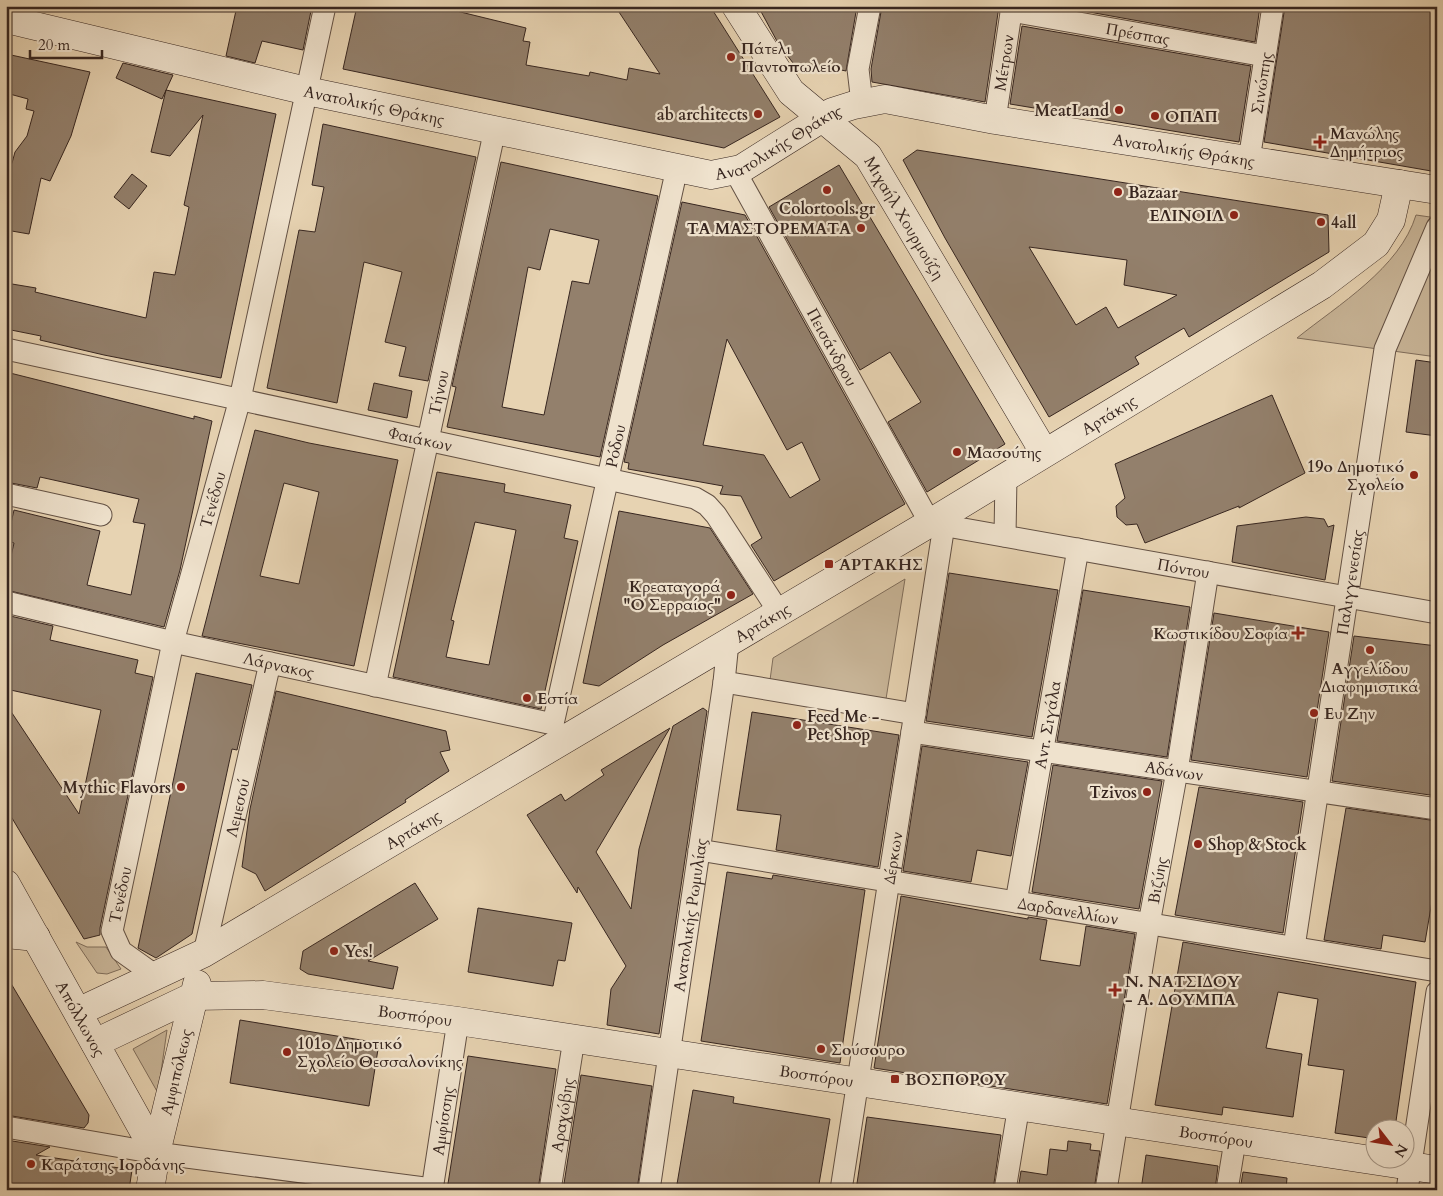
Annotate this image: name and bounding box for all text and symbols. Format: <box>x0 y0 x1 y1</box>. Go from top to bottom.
street label: Πρέσπας <box>1104 18 1172 51</box>
scale bar <box>30 28 102 60</box>
street label: Μέτρων <box>989 33 1020 93</box>
text: 20 m <box>38 35 70 55</box>
place label: Πάτελι Παντοπωλείο <box>741 38 840 78</box>
street label: Σινώπης <box>1246 50 1278 116</box>
marker: Πάτελι Παντοπωλείο <box>725 51 737 63</box>
street label: Ανατολικής Θράκης <box>302 81 446 131</box>
street label: Ανατολικής Θράκης <box>713 100 845 186</box>
place label: MeatLand <box>1035 100 1109 122</box>
place label: ab architects <box>657 104 748 126</box>
marker: MeatLand <box>1113 104 1125 116</box>
place label: ΟΠΑΠ <box>1165 106 1218 128</box>
marker: ab architects <box>752 108 764 120</box>
marker: ΟΠΑΠ <box>1149 110 1161 122</box>
place label: Μανώλης Δημήτριος <box>1330 123 1404 163</box>
street label: Ανατολικής Θράκης <box>1111 129 1256 173</box>
marker: Μανώλης Δημήτριος <box>1314 136 1326 148</box>
street label: Μιχαήλ Χουρμούζη <box>859 152 949 284</box>
place label: Bazaar <box>1128 182 1178 204</box>
marker: Colortools.gr <box>821 184 833 196</box>
marker: Bazaar <box>1112 186 1124 198</box>
place label: Colortools.gr <box>779 198 876 220</box>
place label: ΕΛΙΝΟΙΛ <box>1149 205 1224 227</box>
marker: ΕΛΙΝΟΙΛ <box>1228 209 1240 221</box>
place label: 4all <box>1331 212 1357 234</box>
marker: 4all <box>1315 216 1327 228</box>
place label: ΤΑ ΜΑΣΤΟΡΕΜΑΤΑ <box>687 218 851 240</box>
marker: ΤΑ ΜΑΣΤΟΡΕΜΑΤΑ <box>855 222 867 234</box>
street label: Πεισάνδρου <box>801 304 862 390</box>
street label: Τήνου <box>424 368 455 418</box>
street label: Αρτάκης <box>1077 390 1141 441</box>
street label: Φαιάκων <box>386 422 454 457</box>
street label: Ρόδου <box>601 422 632 470</box>
place label: Μασούτης <box>967 442 1042 464</box>
marker: Μασούτης <box>951 446 963 458</box>
place label: 19ο Δημοτικό Σχολείο <box>1307 456 1404 496</box>
street label: Τενέδου <box>195 469 232 531</box>
marker: 19ο Δημοτικό Σχολείο <box>1408 469 1420 481</box>
street label: Παλιγγενεσίας <box>1332 528 1369 637</box>
place label: ΑΡΤΑΚΗΣ <box>839 554 923 576</box>
street label: Πόντου <box>1156 554 1211 584</box>
marker: ΑΡΤΑΚΗΣ <box>823 558 835 570</box>
place label: Κρεαταγορά "Ο Σερραίος" <box>623 576 721 616</box>
marker: Κρεαταγορά "Ο Σερραίος" <box>725 589 737 601</box>
street label: Αρτάκης <box>731 598 795 648</box>
place label: Κωστικίδου Σοφία <box>1153 623 1288 645</box>
marker: Κωστικίδου Σοφία <box>1292 627 1304 639</box>
marker: Αγγελίδου Διαφημιστικά <box>1364 644 1376 656</box>
street label: Λάρνακος <box>241 647 316 684</box>
place label: Αγγελίδου Διαφημιστικά <box>1321 658 1419 698</box>
street label: Αντ. Σιγάλα <box>1030 679 1067 771</box>
place label: Εστία <box>537 688 578 710</box>
marker: Εστία <box>521 692 533 704</box>
place label: Ευ Ζην <box>1324 703 1375 725</box>
place label: Feed Me - Pet Shop <box>807 706 879 746</box>
marker: Ευ Ζην <box>1308 707 1320 719</box>
marker: Feed Me - Pet Shop <box>791 719 803 731</box>
street label: Αδάνων <box>1143 756 1205 787</box>
place label: Mythic Flavors <box>63 777 171 799</box>
street label: Λεμεσού <box>221 777 255 839</box>
marker: Mythic Flavors <box>175 781 187 793</box>
place label: Tzivos <box>1089 782 1137 804</box>
marker: Tzivos <box>1141 786 1153 798</box>
street label: Αρτάκης <box>382 805 445 855</box>
street label: Δέρκων <box>878 830 908 886</box>
place label: Shop & Stock <box>1208 834 1307 856</box>
street label: Ανατολικής Ρωμυλίας <box>668 837 713 993</box>
marker: Shop & Stock <box>1192 838 1204 850</box>
street label: Βιζύης <box>1143 855 1173 906</box>
street label: Τενέδου <box>104 864 137 926</box>
street label: Δαρδανελλίων <box>1016 892 1120 931</box>
place label: Yes! <box>344 941 373 963</box>
marker: Yes! <box>328 945 340 957</box>
place label: Ν. ΝΑΤΣΙΔΟΥ - Α. ΔΟΥΜΠΑ <box>1125 971 1240 1011</box>
street label: Απόλλωνος <box>50 977 110 1061</box>
marker: Ν. ΝΑΤΣΙΔΟΥ - Α. ΔΟΥΜΠΑ <box>1109 984 1121 996</box>
street label: Βοσπόρου <box>376 1000 453 1032</box>
street label: Αμφιπόλεως <box>156 1026 198 1118</box>
place label: 101ο Δημοτικό Σχολείο Θεσσαλονίκης <box>297 1033 463 1073</box>
place label: Σούσουρο <box>831 1039 905 1061</box>
marker: Σούσουρο <box>815 1043 827 1055</box>
marker: 101ο Δημοτικό Σχολείο Θεσσαλονίκης <box>281 1046 293 1058</box>
street label: Βοσπόρου <box>778 1060 855 1093</box>
place label: ΒΟΣΠΟΡΟΥ <box>905 1069 1007 1091</box>
marker: ΒΟΣΠΟΡΟΥ <box>889 1073 901 1085</box>
street label: Αραχώβης <box>546 1076 580 1154</box>
street label: Αμφίσσης <box>428 1085 460 1157</box>
north arrow <box>1366 1118 1416 1168</box>
street label: Βοσπόρου <box>1177 1121 1254 1154</box>
text: N <box>1389 1140 1412 1161</box>
place label: Καράτσης Ιορδάνης <box>41 1154 185 1176</box>
marker: Καράτσης Ιορδάνης <box>25 1158 37 1170</box>

